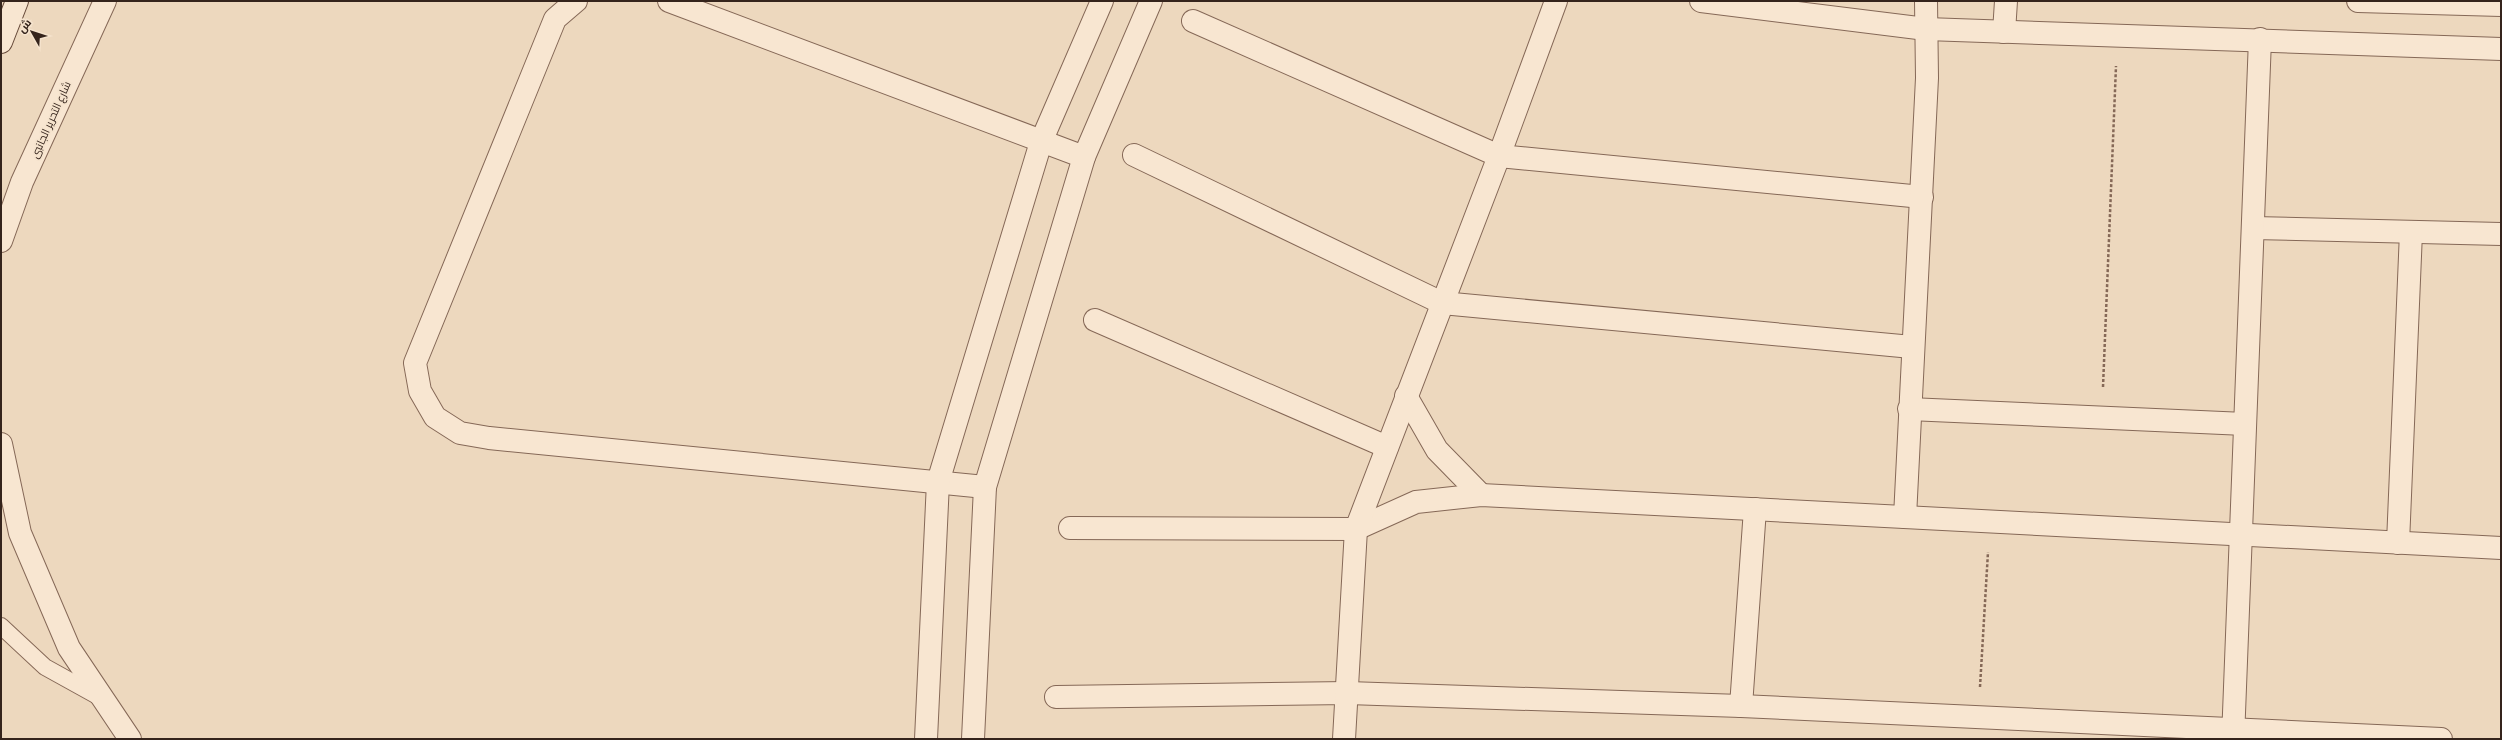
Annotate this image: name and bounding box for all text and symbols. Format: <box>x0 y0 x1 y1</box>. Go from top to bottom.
north arrow <box>12 12 52 52</box>
text: ش <box>15 16 34 36</box>
street label: شارع التحرير الجانبى <box>28 79 75 161</box>

